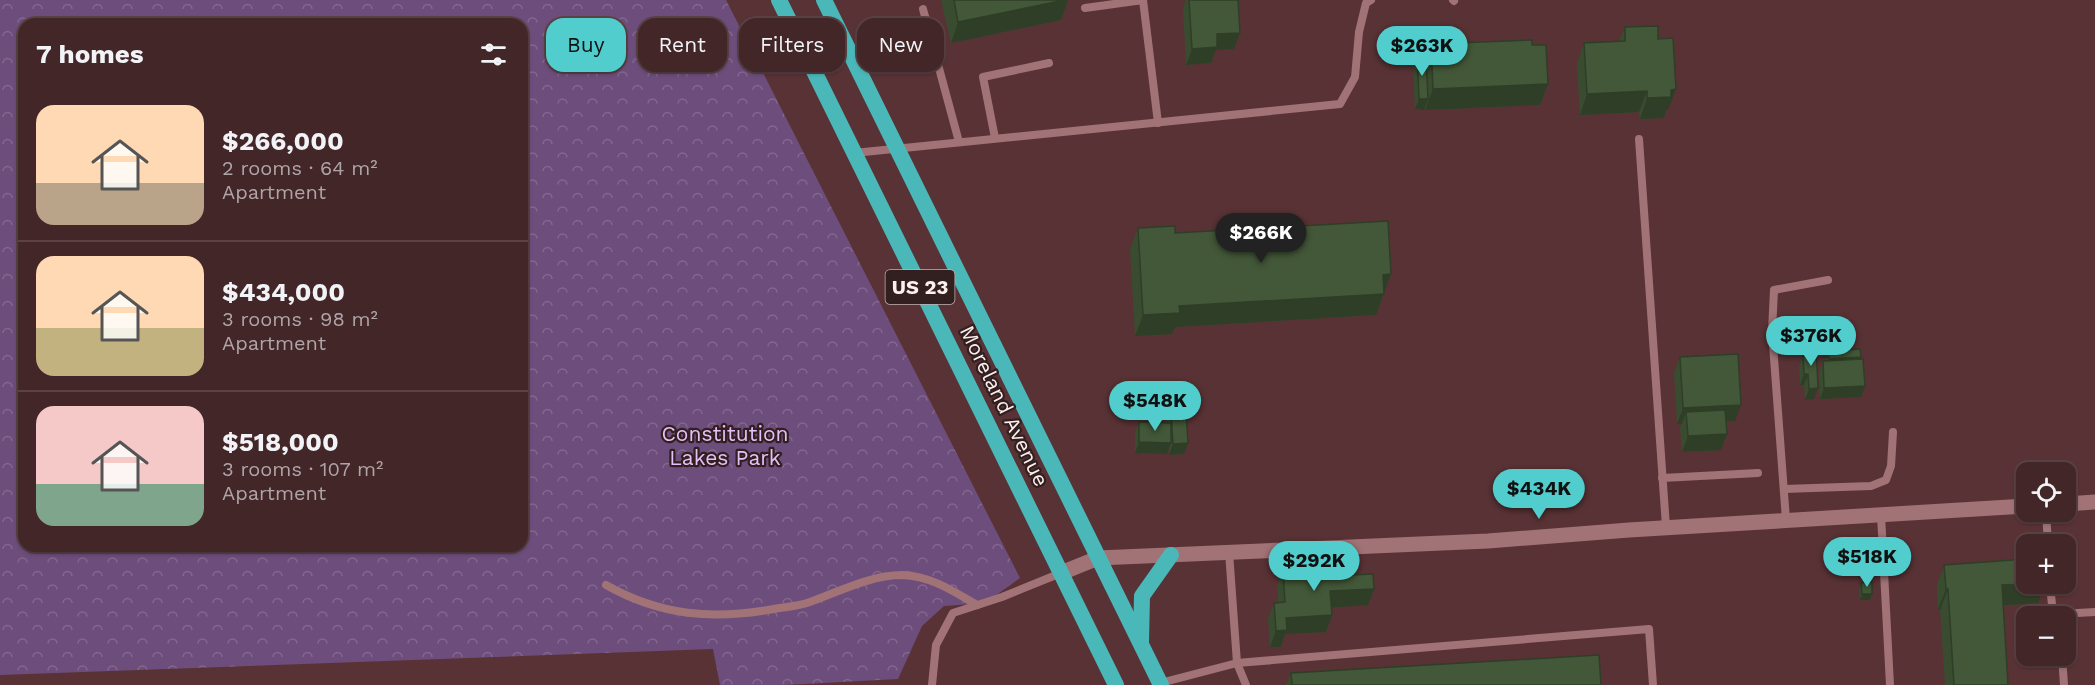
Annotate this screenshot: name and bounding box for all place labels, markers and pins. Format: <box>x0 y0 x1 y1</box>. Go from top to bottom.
pin: $263K <box>1380 26 1464 77</box>
pin: $266K <box>1219 213 1303 264</box>
pin: $376K <box>1769 316 1853 367</box>
pin: $548K <box>1113 381 1197 432</box>
pin: $434K <box>1497 469 1581 520</box>
pin: $518K <box>1825 537 1909 588</box>
pin: $292K <box>1272 541 1356 592</box>

